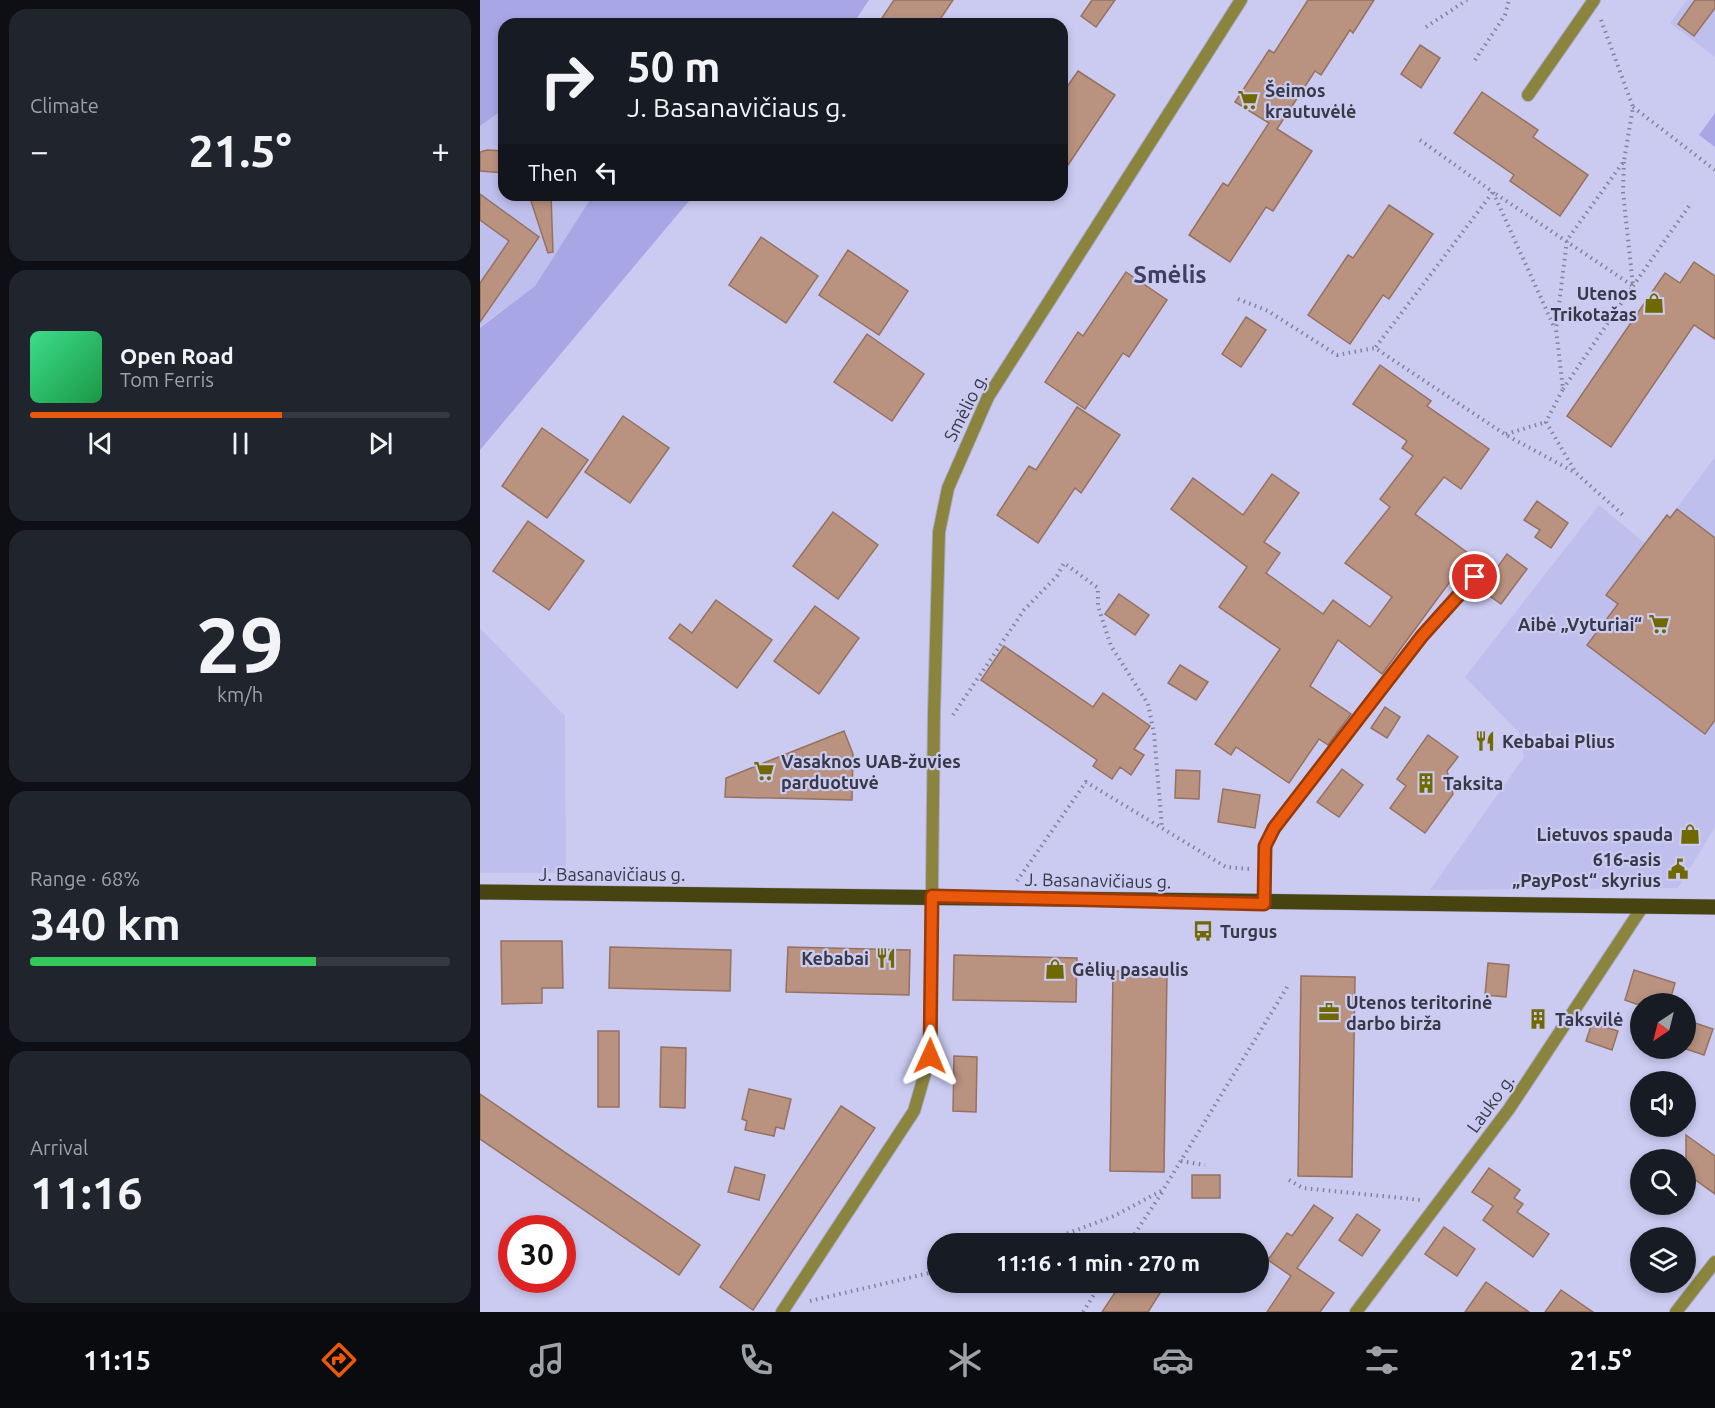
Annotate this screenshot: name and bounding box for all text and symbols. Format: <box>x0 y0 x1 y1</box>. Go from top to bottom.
icon: right <box>528 42 606 120</box>
text: 50 m <box>627 43 721 90</box>
place label: Šeimos krautuvėlė <box>1265 79 1356 121</box>
supermarket icon: Šeimos krautuvėlė <box>1236 88 1260 112</box>
text: J. Basanavičiaus g. <box>627 92 847 122</box>
text: Climate <box>30 94 99 117</box>
text: 21.5° <box>188 125 292 176</box>
text: − <box>30 132 49 169</box>
text: + <box>431 132 450 169</box>
icon: left <box>590 156 623 189</box>
text: Then <box>528 160 578 185</box>
district label: Smėlis <box>1133 261 1207 288</box>
place label: Utenos Trikotažas <box>1550 283 1637 324</box>
shop icon: Utenos Trikotažas <box>1642 291 1666 315</box>
text: Open Road <box>120 343 234 368</box>
text: Tom Ferris <box>120 368 214 391</box>
street label: Smėlio g. <box>939 370 991 444</box>
icon: previous <box>84 427 117 460</box>
icon: pause <box>224 427 257 460</box>
icon: next <box>364 427 397 460</box>
pin <box>1449 551 1500 602</box>
icon: arrive <box>1458 560 1491 593</box>
text: 29 <box>196 600 284 688</box>
supermarket icon: Aibė „Vyturiai“ <box>1647 612 1671 636</box>
place label: Aibė „Vyturiai“ <box>1518 614 1642 634</box>
text: km/h <box>217 683 263 706</box>
restaurant icon: Kebabai Plius <box>1473 729 1497 753</box>
place label: Kebabai Plius <box>1502 731 1615 751</box>
place label: Vasaknos UAB-žuvies parduotuvė <box>781 751 961 792</box>
supermarket icon: Vasaknos UAB-žuvies parduotuvė <box>752 759 776 783</box>
building icon: Taksita <box>1414 771 1438 795</box>
place label: Taksita <box>1443 773 1503 793</box>
shop icon: Lietuvos spauda <box>1678 822 1702 846</box>
place label: Lietuvos spauda <box>1536 824 1673 844</box>
place label: 616-asis „PayPost“ skyrius <box>1512 849 1661 890</box>
public building icon: 616-asis „PayPost“ skyrius <box>1666 857 1690 881</box>
street label: J. Basanavičiaus g. <box>539 864 685 884</box>
text: Range · 68% <box>30 867 140 890</box>
street label: J. Basanavičiaus g. <box>1024 869 1172 891</box>
text: 340 km <box>30 898 181 949</box>
bus stop icon: Turgus <box>1191 919 1215 943</box>
place label: Turgus <box>1220 921 1277 941</box>
restaurant icon: Kebabai <box>874 946 898 970</box>
place label: Kebabai <box>801 948 869 968</box>
shop icon: Gėlių pasaulis <box>1043 957 1067 981</box>
place label: Gėlių pasaulis <box>1072 959 1188 980</box>
place label: Utenos teritorinė darbo birža <box>1346 992 1492 1033</box>
north arrow <box>1630 993 1696 1059</box>
map controls <box>1630 993 1696 1293</box>
office icon: Utenos teritorinė darbo birža <box>1317 1000 1341 1024</box>
building icon: Taksvilė <box>1526 1007 1550 1031</box>
place label: Taksvilė <box>1555 1009 1623 1029</box>
position arrow <box>898 1024 962 1088</box>
street label: Lauko g. <box>1462 1070 1518 1136</box>
button: sound <box>1630 1071 1696 1137</box>
text: Arrival <box>30 1136 88 1159</box>
button: search <box>1630 1149 1696 1215</box>
text: 11:16 <box>30 1167 143 1218</box>
speed limit sign: 30 <box>498 1215 576 1293</box>
button: layers <box>1630 1227 1696 1293</box>
text: 11:16 · 1 min · 270 m <box>996 1250 1200 1275</box>
icon: directions <box>318 1339 360 1381</box>
icon: music <box>526 1339 568 1381</box>
icon: phone <box>735 1339 777 1381</box>
icon: climate <box>944 1339 986 1381</box>
icon: car <box>1152 1339 1194 1381</box>
icon: filters <box>1361 1339 1403 1381</box>
text: 11:15 <box>83 1345 151 1375</box>
text: 21.5° <box>1570 1345 1632 1375</box>

